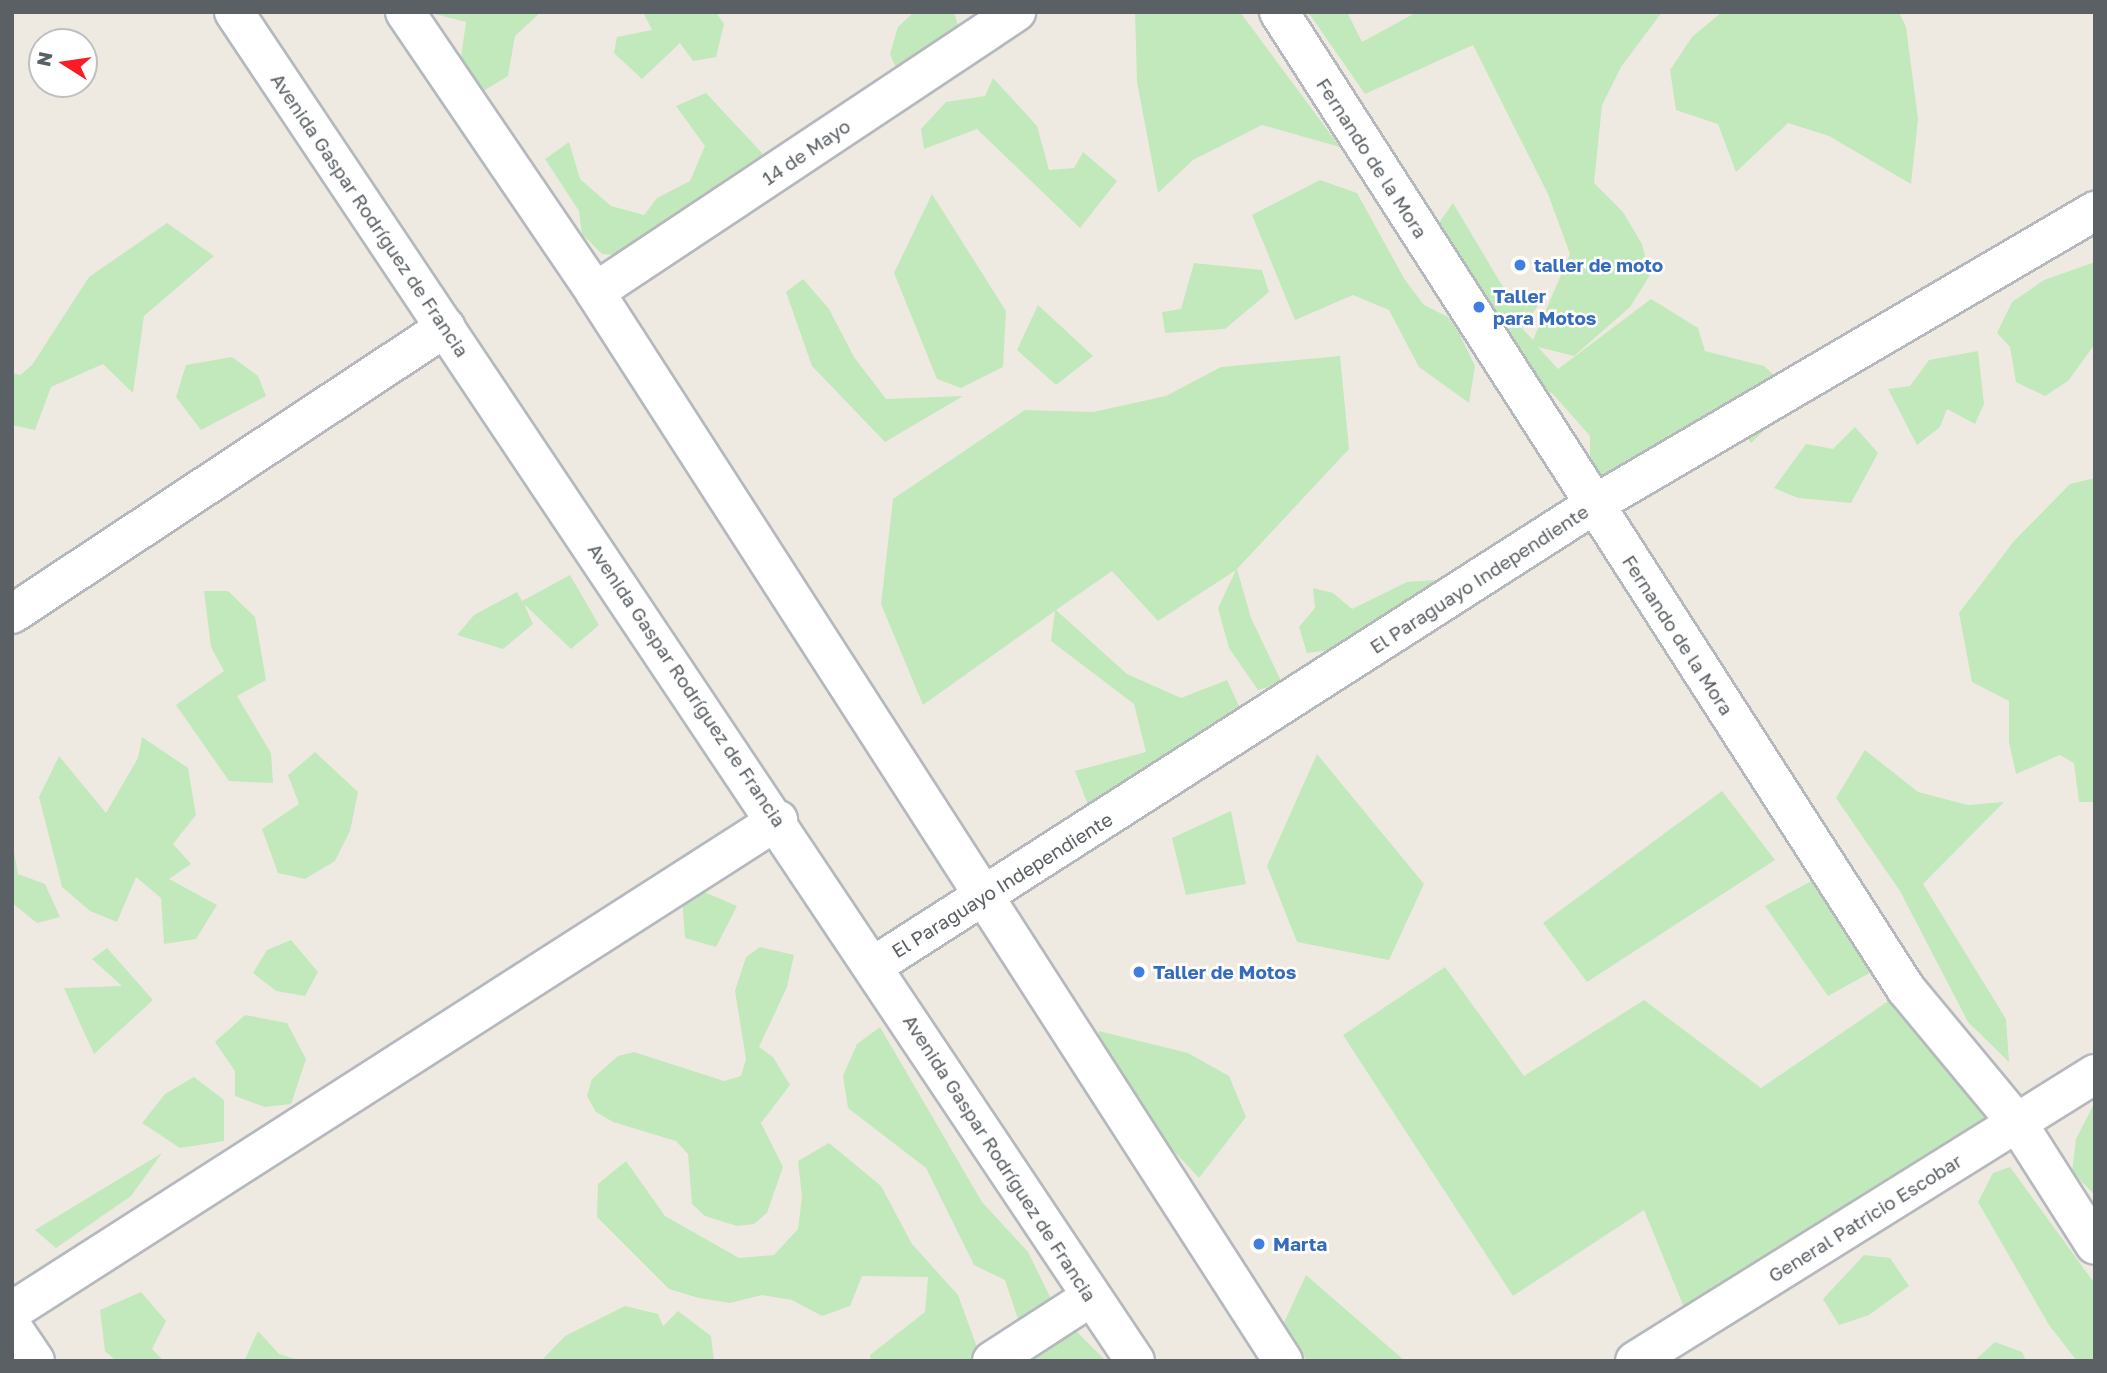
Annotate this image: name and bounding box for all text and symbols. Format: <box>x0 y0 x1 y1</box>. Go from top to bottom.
north arrow <box>28 28 98 98</box>
text: N <box>31 49 57 68</box>
street label: Avenida Gaspar Rodríguez de Francia <box>266 69 474 361</box>
street label: Fernando de la Mora <box>1312 74 1432 242</box>
street label: 14 de Mayo <box>758 114 854 190</box>
place label: taller de moto <box>1534 254 1663 276</box>
marker: taller de moto <box>1512 257 1528 273</box>
place label: Taller para Motos <box>1493 285 1596 329</box>
marker: Taller para Motos <box>1471 299 1487 315</box>
street label: El Paraguayo Independiente <box>1365 500 1593 658</box>
street label: Avenida Gaspar Rodríguez de Francia <box>583 539 791 831</box>
street label: Fernando de la Mora <box>1618 551 1738 719</box>
street label: El Paraguayo Independiente <box>887 808 1117 962</box>
place label: Taller de Motos <box>1153 961 1296 983</box>
marker: Taller de Motos <box>1131 964 1147 980</box>
street label: Avenida Gaspar Rodríguez de Francia <box>899 1010 1101 1306</box>
street label: General Patricio Escobar <box>1764 1149 1966 1287</box>
place label: Marta <box>1273 1233 1327 1255</box>
marker: Marta <box>1251 1236 1267 1252</box>

